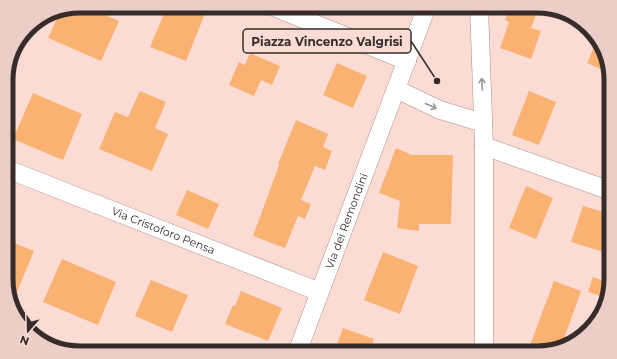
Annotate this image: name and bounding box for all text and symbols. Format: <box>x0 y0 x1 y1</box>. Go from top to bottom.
callout: Piazza Vincenzo Valgrisi <box>243 29 411 53</box>
text: Piazza Vincenzo Valgrisi <box>251 34 403 49</box>
one-way arrow <box>478 78 486 91</box>
one-way arrow <box>425 103 437 110</box>
street label: Via dei Remondini <box>322 171 371 271</box>
street label: Via Cristoforo Pensa <box>110 204 217 257</box>
north arrow <box>8 311 48 351</box>
text: N <box>18 332 31 348</box>

